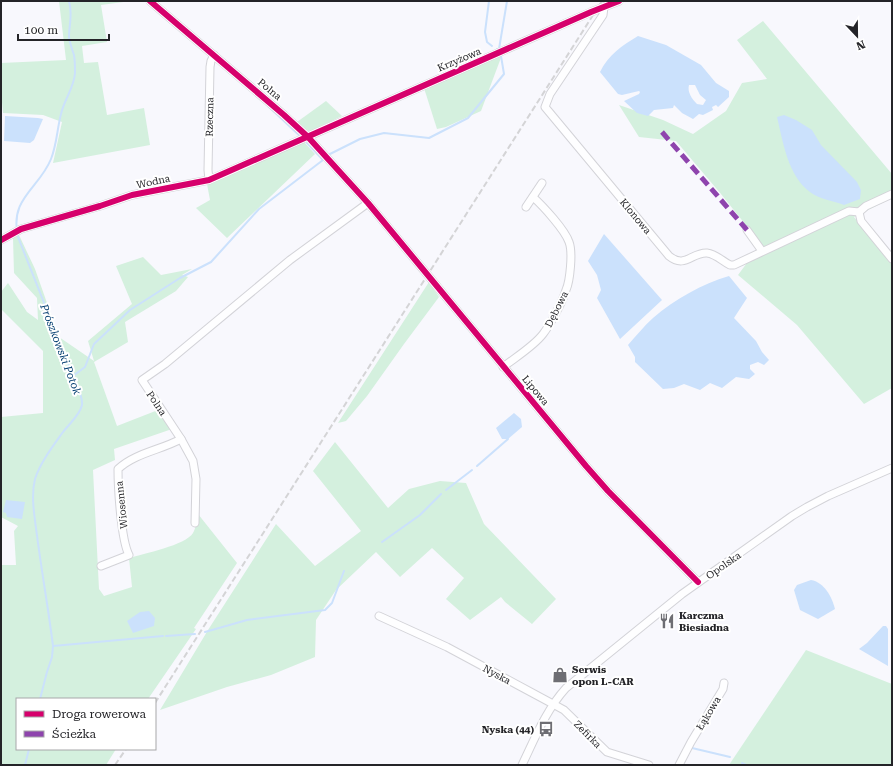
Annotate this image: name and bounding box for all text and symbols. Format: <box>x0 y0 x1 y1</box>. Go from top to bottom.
scale bar <box>18 16 109 42</box>
north arrow <box>837 16 877 56</box>
text: 100 m <box>24 23 58 37</box>
text: N <box>854 37 867 53</box>
street label: Krzyżowa <box>436 45 483 74</box>
street label: Polna <box>256 76 284 103</box>
street label: Rzeczna <box>204 97 215 137</box>
street label: Wodna <box>135 172 172 190</box>
street label: Klonowa <box>618 197 654 237</box>
street label: Dębowa <box>543 289 570 329</box>
water label: Prószkowski Potok <box>37 301 84 396</box>
street label: Lipowa <box>520 373 552 408</box>
street label: Polna <box>144 389 169 418</box>
street label: Wiosenna <box>113 480 129 529</box>
street label: Opolska <box>704 549 743 581</box>
place label: Karczma Biesiadna <box>679 610 729 633</box>
restaurant icon: Karczma Biesiadna <box>658 612 676 630</box>
street label: Nyska <box>481 663 513 687</box>
place label: Serwis opon L-CAR <box>572 664 634 687</box>
shop icon: Serwis opon L-CAR <box>551 666 569 684</box>
street label: Łąkowa <box>694 694 723 732</box>
legend <box>16 698 156 750</box>
text: Droga rowerowa <box>52 707 146 721</box>
street label: Zefirka <box>572 718 604 751</box>
bus stop icon: Nyska (44) <box>537 720 555 738</box>
place label: Nyska (44) <box>482 724 534 735</box>
text: Ścieżka <box>52 727 97 741</box>

